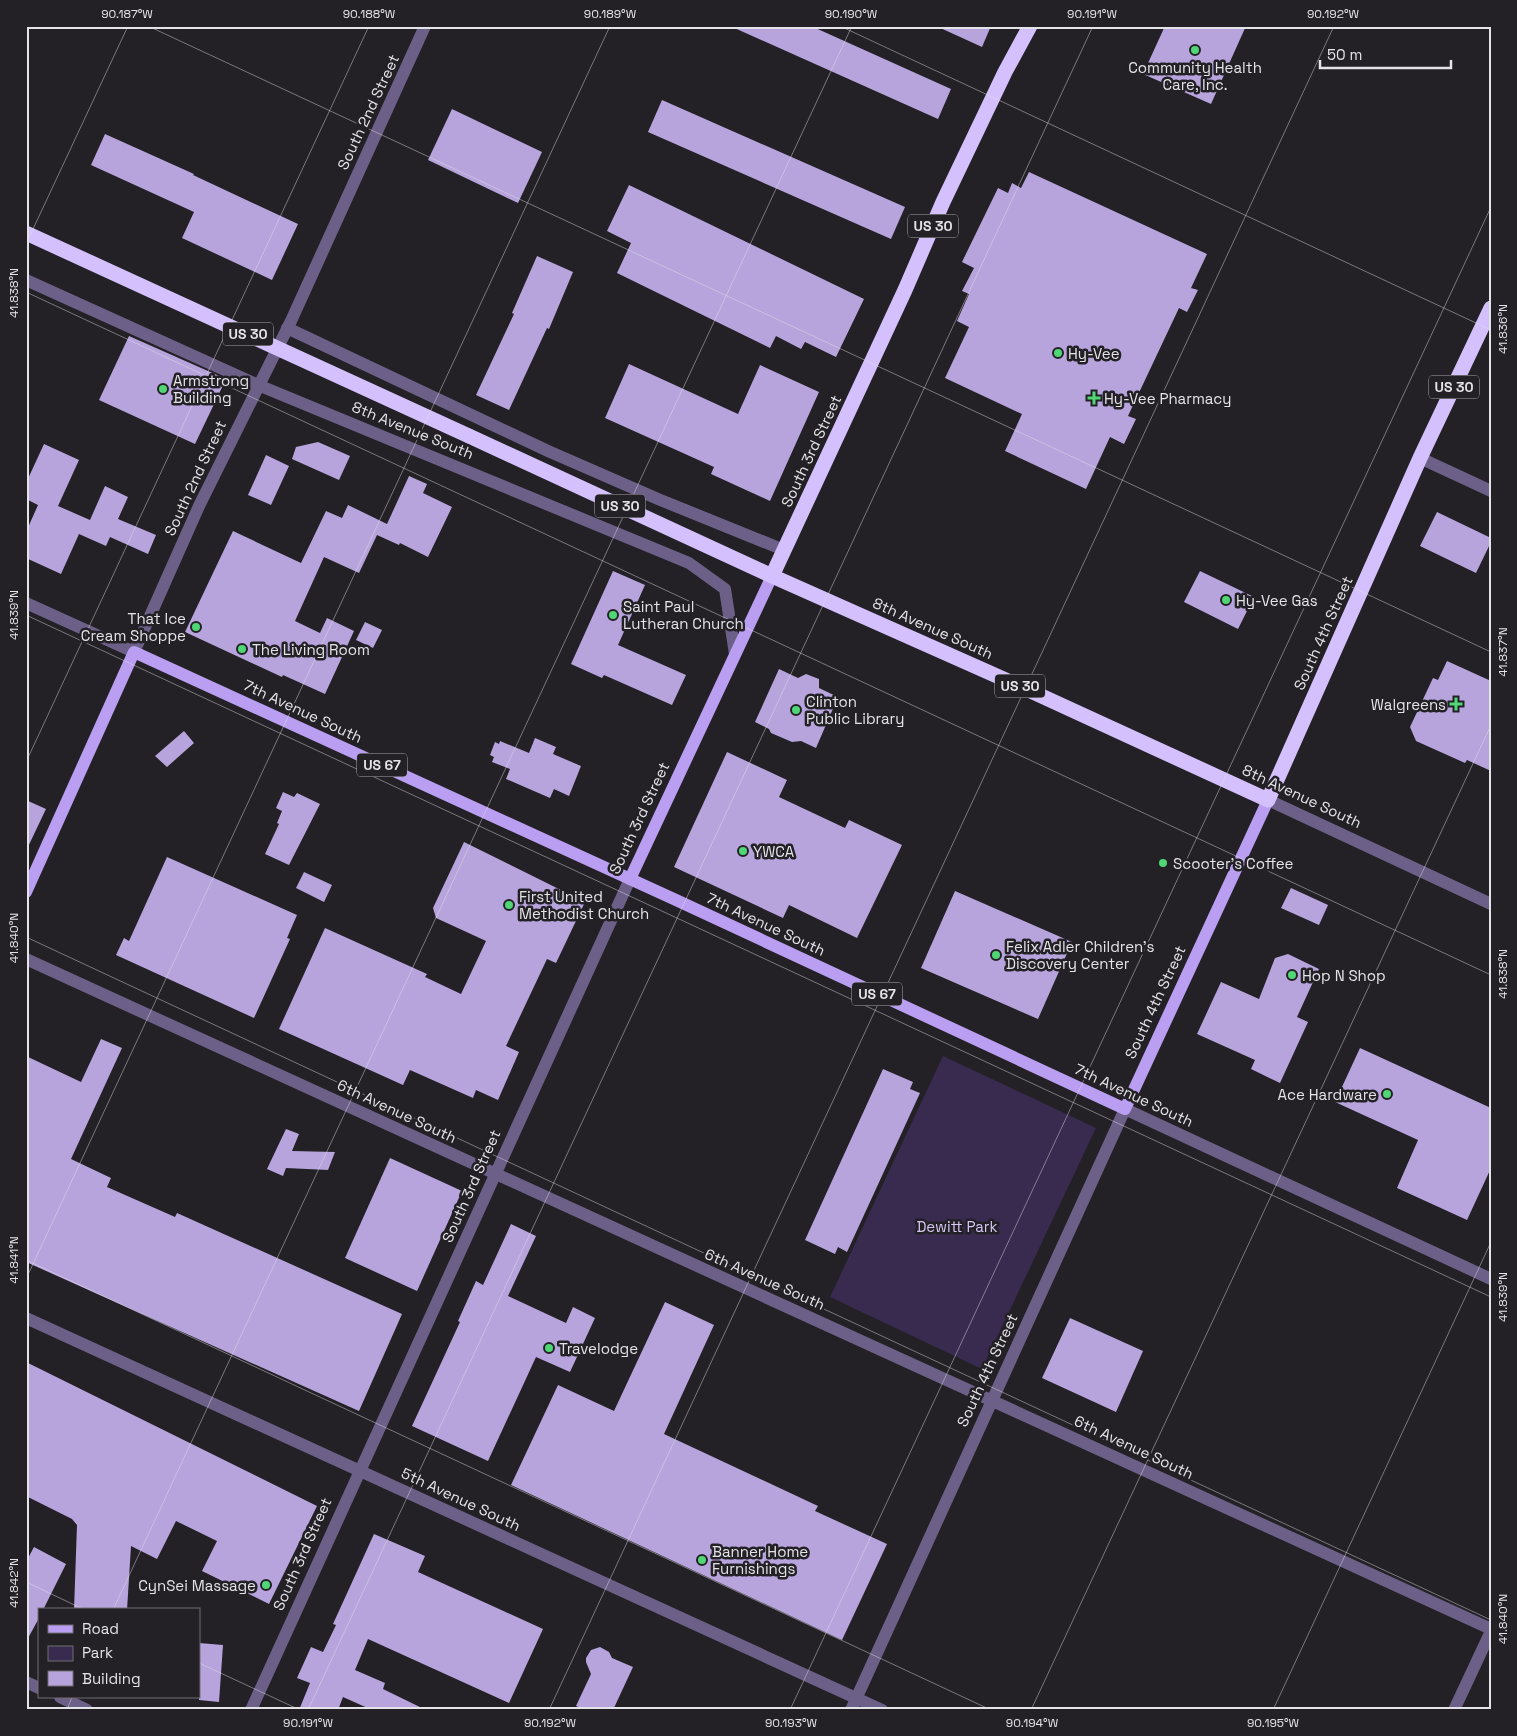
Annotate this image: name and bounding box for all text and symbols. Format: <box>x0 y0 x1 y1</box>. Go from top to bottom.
text: 90.187°W <box>101 6 153 22</box>
text: 90.188°W <box>343 6 396 22</box>
text: 90.189°W <box>584 6 637 22</box>
text: 90.190°W <box>825 6 878 22</box>
text: 90.191°W <box>1067 6 1117 22</box>
text: 90.192°W <box>1307 6 1360 22</box>
scale bar <box>1320 38 1451 70</box>
marker: Community Health Care, Inc. <box>1189 44 1201 56</box>
text: 50 m <box>1327 45 1362 64</box>
street label: South 2nd Street <box>333 51 403 173</box>
place label: Community Health Care, Inc. <box>1128 58 1262 94</box>
road number: US 30 <box>908 215 958 238</box>
text: 41.838°N <box>6 268 22 318</box>
text: 41.836°N <box>1495 304 1511 354</box>
road number: US 30 <box>223 322 273 346</box>
place label: Hy-Vee <box>1068 344 1120 363</box>
marker: Hy-Vee <box>1052 347 1064 359</box>
place label: Armstrong Building <box>173 371 249 407</box>
road number: US 30 <box>1429 376 1479 398</box>
marker: Armstrong Building <box>157 383 169 395</box>
place label: Hy-Vee Pharmacy <box>1104 389 1231 408</box>
street label: South 3rd Street <box>777 392 845 510</box>
marker: Hy-Vee Pharmacy <box>1088 392 1100 404</box>
street label: 8th Avenue South <box>349 397 477 463</box>
street label: South 2nd Street <box>160 417 230 539</box>
road number: US 30 <box>595 494 645 518</box>
street label: South 4th Street <box>1289 573 1357 693</box>
text: 41.839°N <box>6 590 22 640</box>
place label: Hy-Vee Gas <box>1236 591 1318 610</box>
street label: 8th Avenue South <box>870 593 996 663</box>
marker: Hy-Vee Gas <box>1220 594 1232 606</box>
place label: Saint Paul Lutheran Church <box>623 597 744 633</box>
place label: That Ice Cream Shoppe <box>81 609 186 645</box>
marker: Saint Paul Lutheran Church <box>607 609 619 621</box>
marker: That Ice Cream Shoppe <box>190 621 202 633</box>
text: 41.837°N <box>1495 627 1511 677</box>
place label: The Living Room <box>252 640 370 659</box>
marker: The Living Room <box>236 643 248 655</box>
road number: US 30 <box>995 674 1045 698</box>
street label: 7th Avenue South <box>241 675 365 747</box>
place label: Clinton Public Library <box>806 692 904 728</box>
place label: Walgreens <box>1371 695 1446 714</box>
marker: Walgreens <box>1450 698 1462 710</box>
marker: Clinton Public Library <box>790 704 802 716</box>
road number: US 67 <box>357 754 407 776</box>
street label: South 3rd Street <box>605 759 673 877</box>
street label: 8th Avenue South <box>1239 760 1365 832</box>
place label: YWCA <box>753 842 795 861</box>
marker: YWCA <box>737 845 749 857</box>
place label: Scooter's Coffee <box>1173 854 1294 873</box>
marker: Scooter's Coffee <box>1157 857 1169 869</box>
place label: First United Methodist Church <box>519 887 649 923</box>
street label: 7th Avenue South <box>704 888 828 960</box>
marker: First United Methodist Church <box>503 899 515 911</box>
text: 41.840°N <box>6 913 22 963</box>
place label: Felix Adler Children's Discovery Center <box>1006 937 1155 973</box>
street label: South 4th Street <box>1120 942 1190 1062</box>
marker: Felix Adler Children's Discovery Center <box>990 949 1002 961</box>
text: 41.838°N <box>1495 949 1511 999</box>
place label: Hop N Shop <box>1302 966 1386 985</box>
marker: Hop N Shop <box>1286 969 1298 981</box>
road number: US 67 <box>852 982 902 1006</box>
street label: 7th Avenue South <box>1072 1059 1196 1131</box>
street label: 6th Avenue South <box>334 1075 460 1147</box>
place label: Ace Hardware <box>1278 1085 1377 1104</box>
marker: Ace Hardware <box>1381 1088 1393 1100</box>
street label: South 3rd Street <box>438 1127 504 1245</box>
park label: Dewitt Park <box>916 1217 998 1236</box>
text: 41.841°N <box>6 1236 22 1284</box>
street label: 6th Avenue South <box>702 1244 828 1314</box>
text: 41.839°N <box>1495 1272 1511 1322</box>
street label: South 4th Street <box>952 1310 1022 1430</box>
place label: Travelodge <box>559 1339 638 1358</box>
marker: Travelodge <box>543 1342 555 1354</box>
street label: 6th Avenue South <box>1071 1411 1197 1483</box>
street label: 5th Avenue South <box>398 1463 524 1535</box>
street label: South 3rd Street <box>269 1495 335 1613</box>
place label: Banner Home Furnishings <box>712 1542 808 1578</box>
marker: Banner Home Furnishings <box>696 1554 708 1566</box>
text: 41.842°N <box>6 1558 22 1608</box>
place label: CynSei Massage <box>138 1576 256 1595</box>
marker: CynSei Massage <box>260 1579 272 1591</box>
text: 41.840°N <box>1495 1594 1511 1644</box>
legend <box>38 1608 200 1698</box>
text: Road <box>82 1619 119 1638</box>
text: Park <box>82 1643 113 1662</box>
text: Building <box>82 1669 141 1688</box>
text: 90.191°W <box>283 1715 333 1731</box>
text: 90.192°W <box>524 1715 577 1731</box>
text: 90.193°W <box>765 1715 818 1731</box>
text: 90.194°W <box>1006 1715 1059 1731</box>
text: 90.195°W <box>1247 1715 1300 1731</box>

